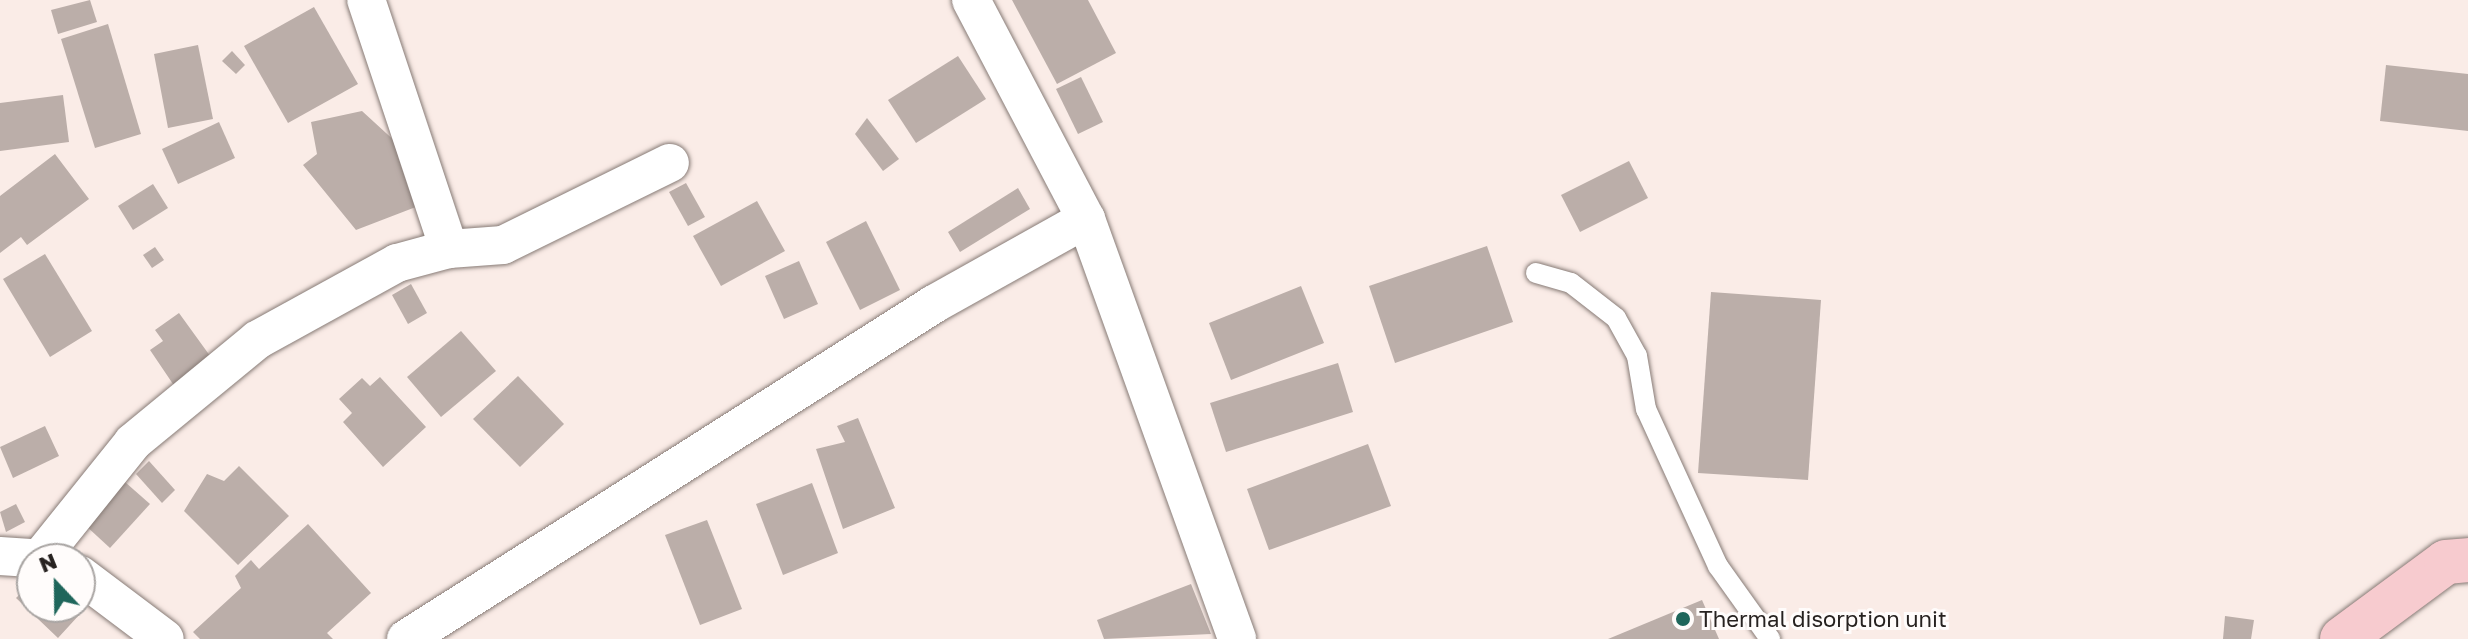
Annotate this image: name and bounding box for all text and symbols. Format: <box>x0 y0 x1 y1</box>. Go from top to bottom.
north arrow <box>16 543 96 623</box>
text: N <box>35 546 60 578</box>
place label: Thermal disorption unit <box>1699 606 1947 632</box>
marker: Thermal disorption unit <box>1674 610 1692 628</box>

